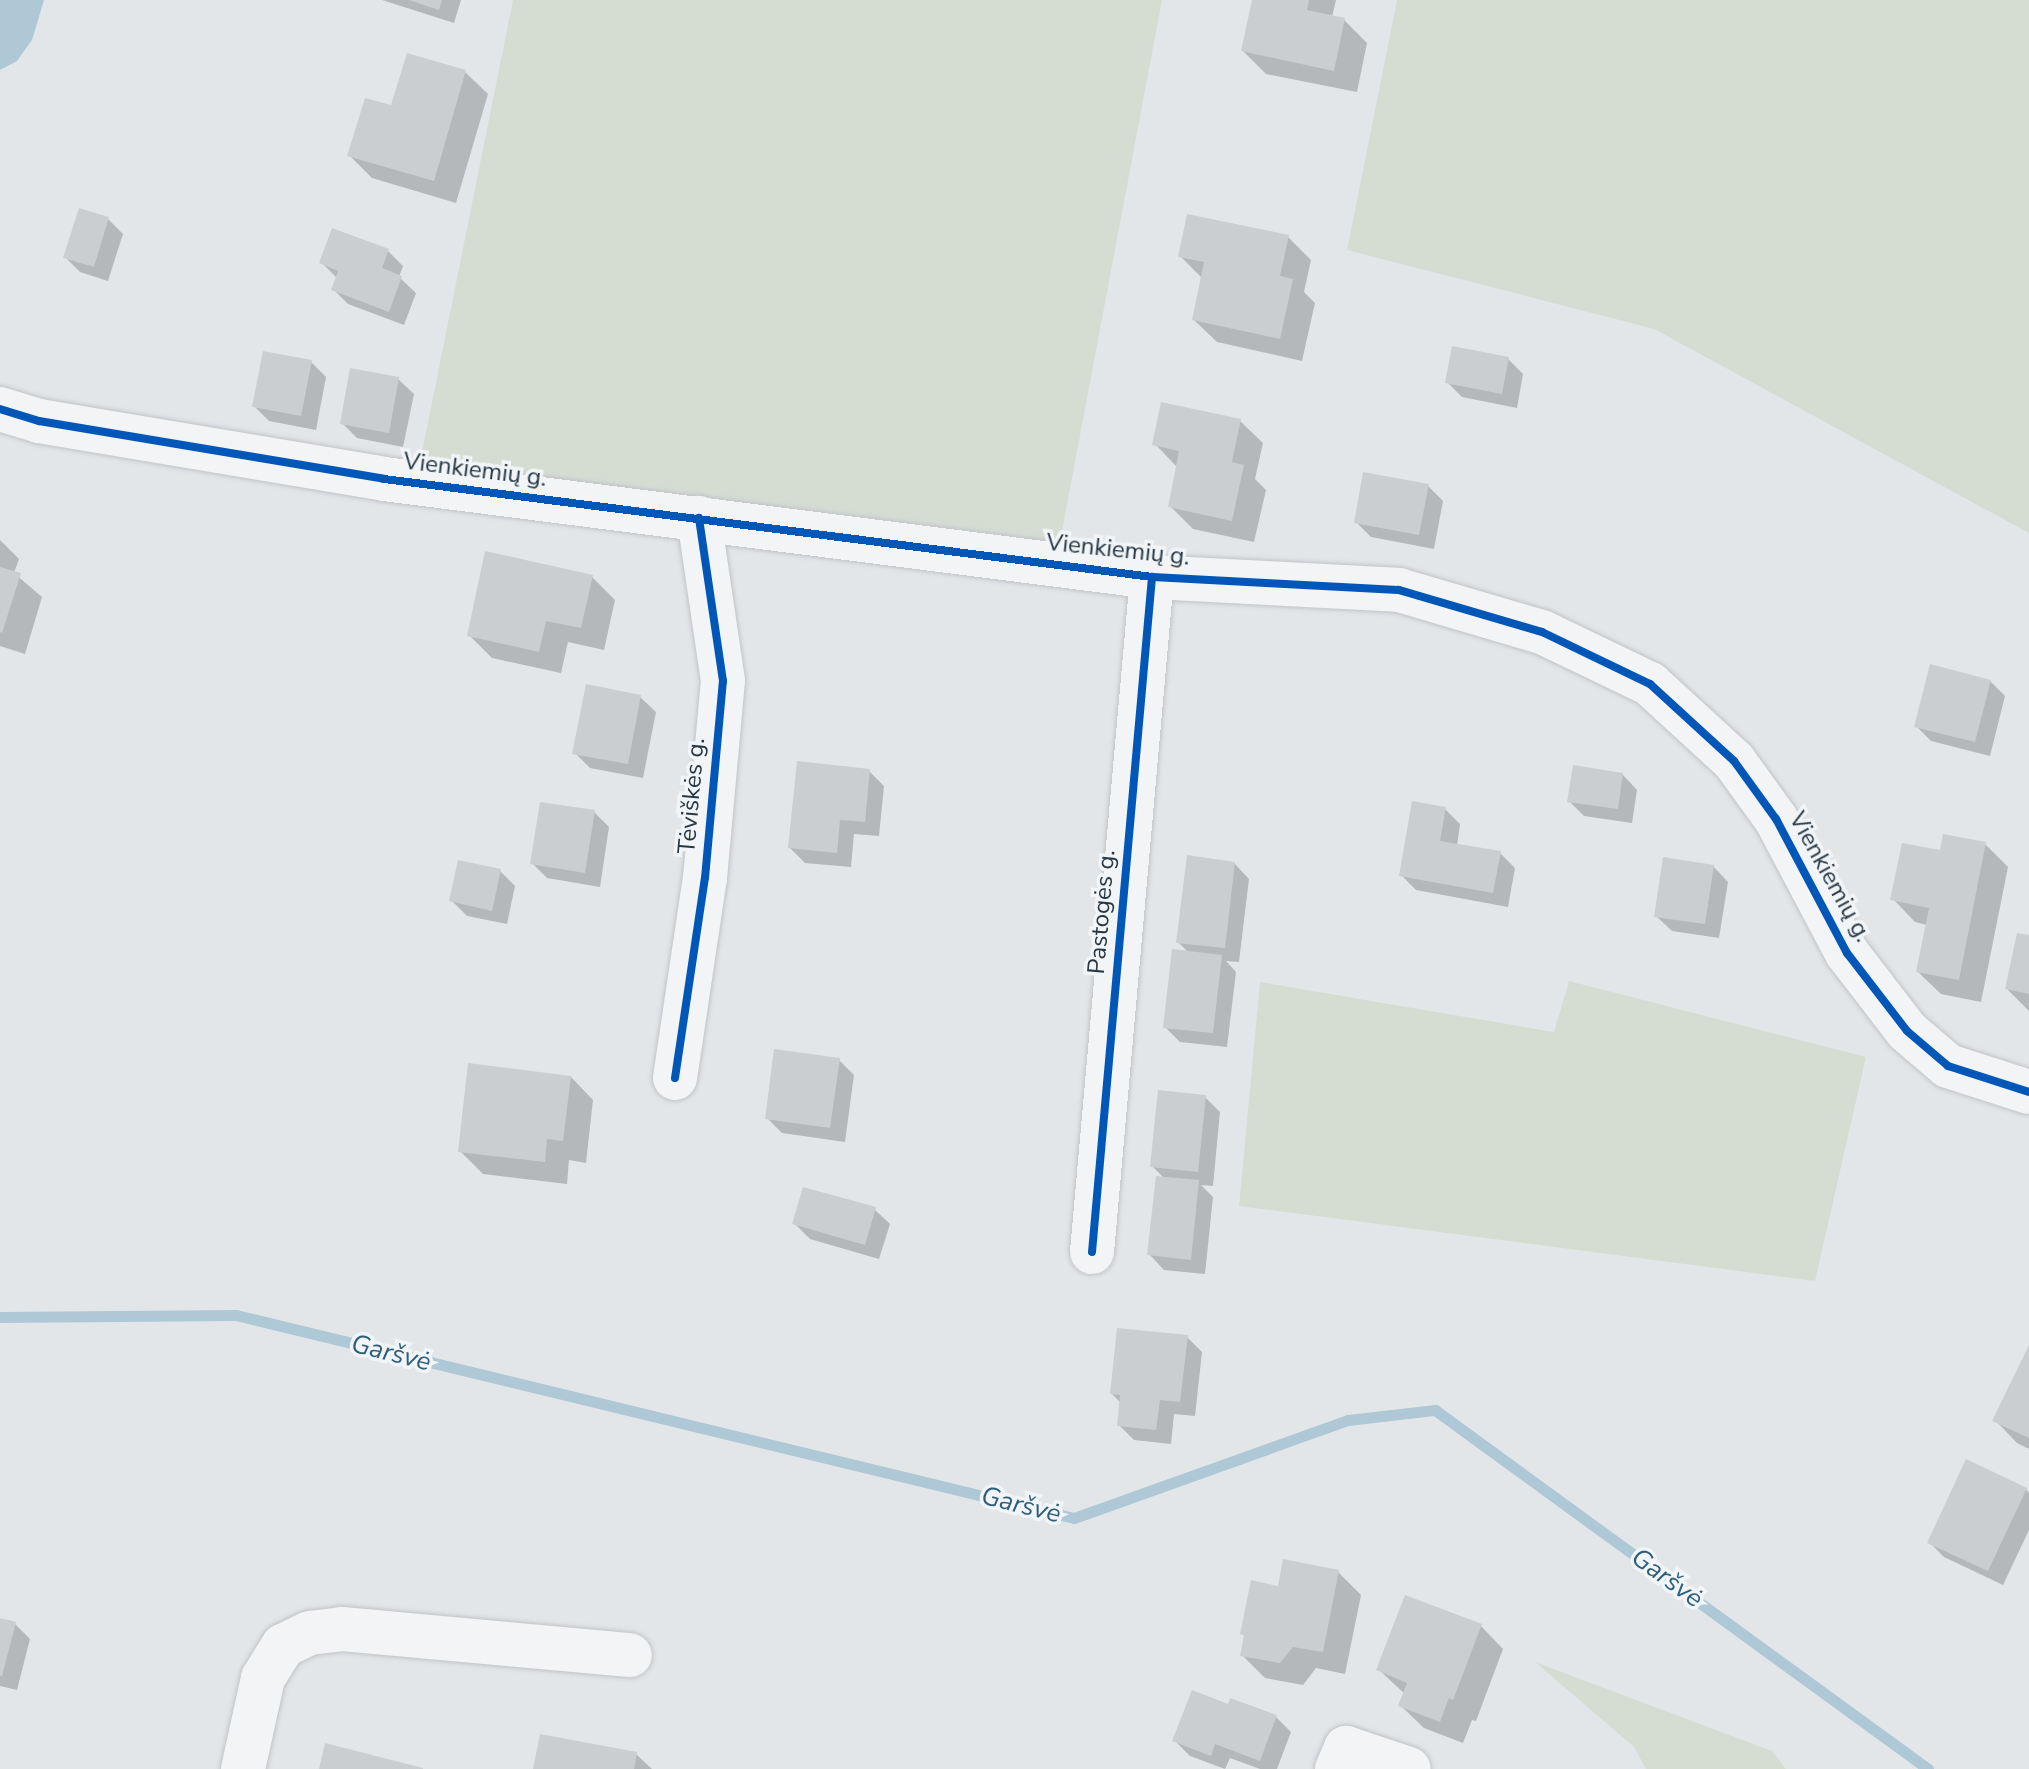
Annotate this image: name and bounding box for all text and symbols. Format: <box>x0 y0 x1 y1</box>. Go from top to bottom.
street label: Vienkiemių g. <box>402 447 548 493</box>
street label: Vienkiemių g. <box>1045 528 1191 572</box>
street label: Tėviškės g. <box>673 737 711 855</box>
street label: Vienkiemių g. <box>1782 807 1878 947</box>
street label: Pastogės g. <box>1082 849 1122 975</box>
water label: Garšvė <box>348 1328 434 1378</box>
water label: Garšvė <box>978 1480 1064 1530</box>
water label: Garšvė <box>1625 1542 1709 1614</box>

